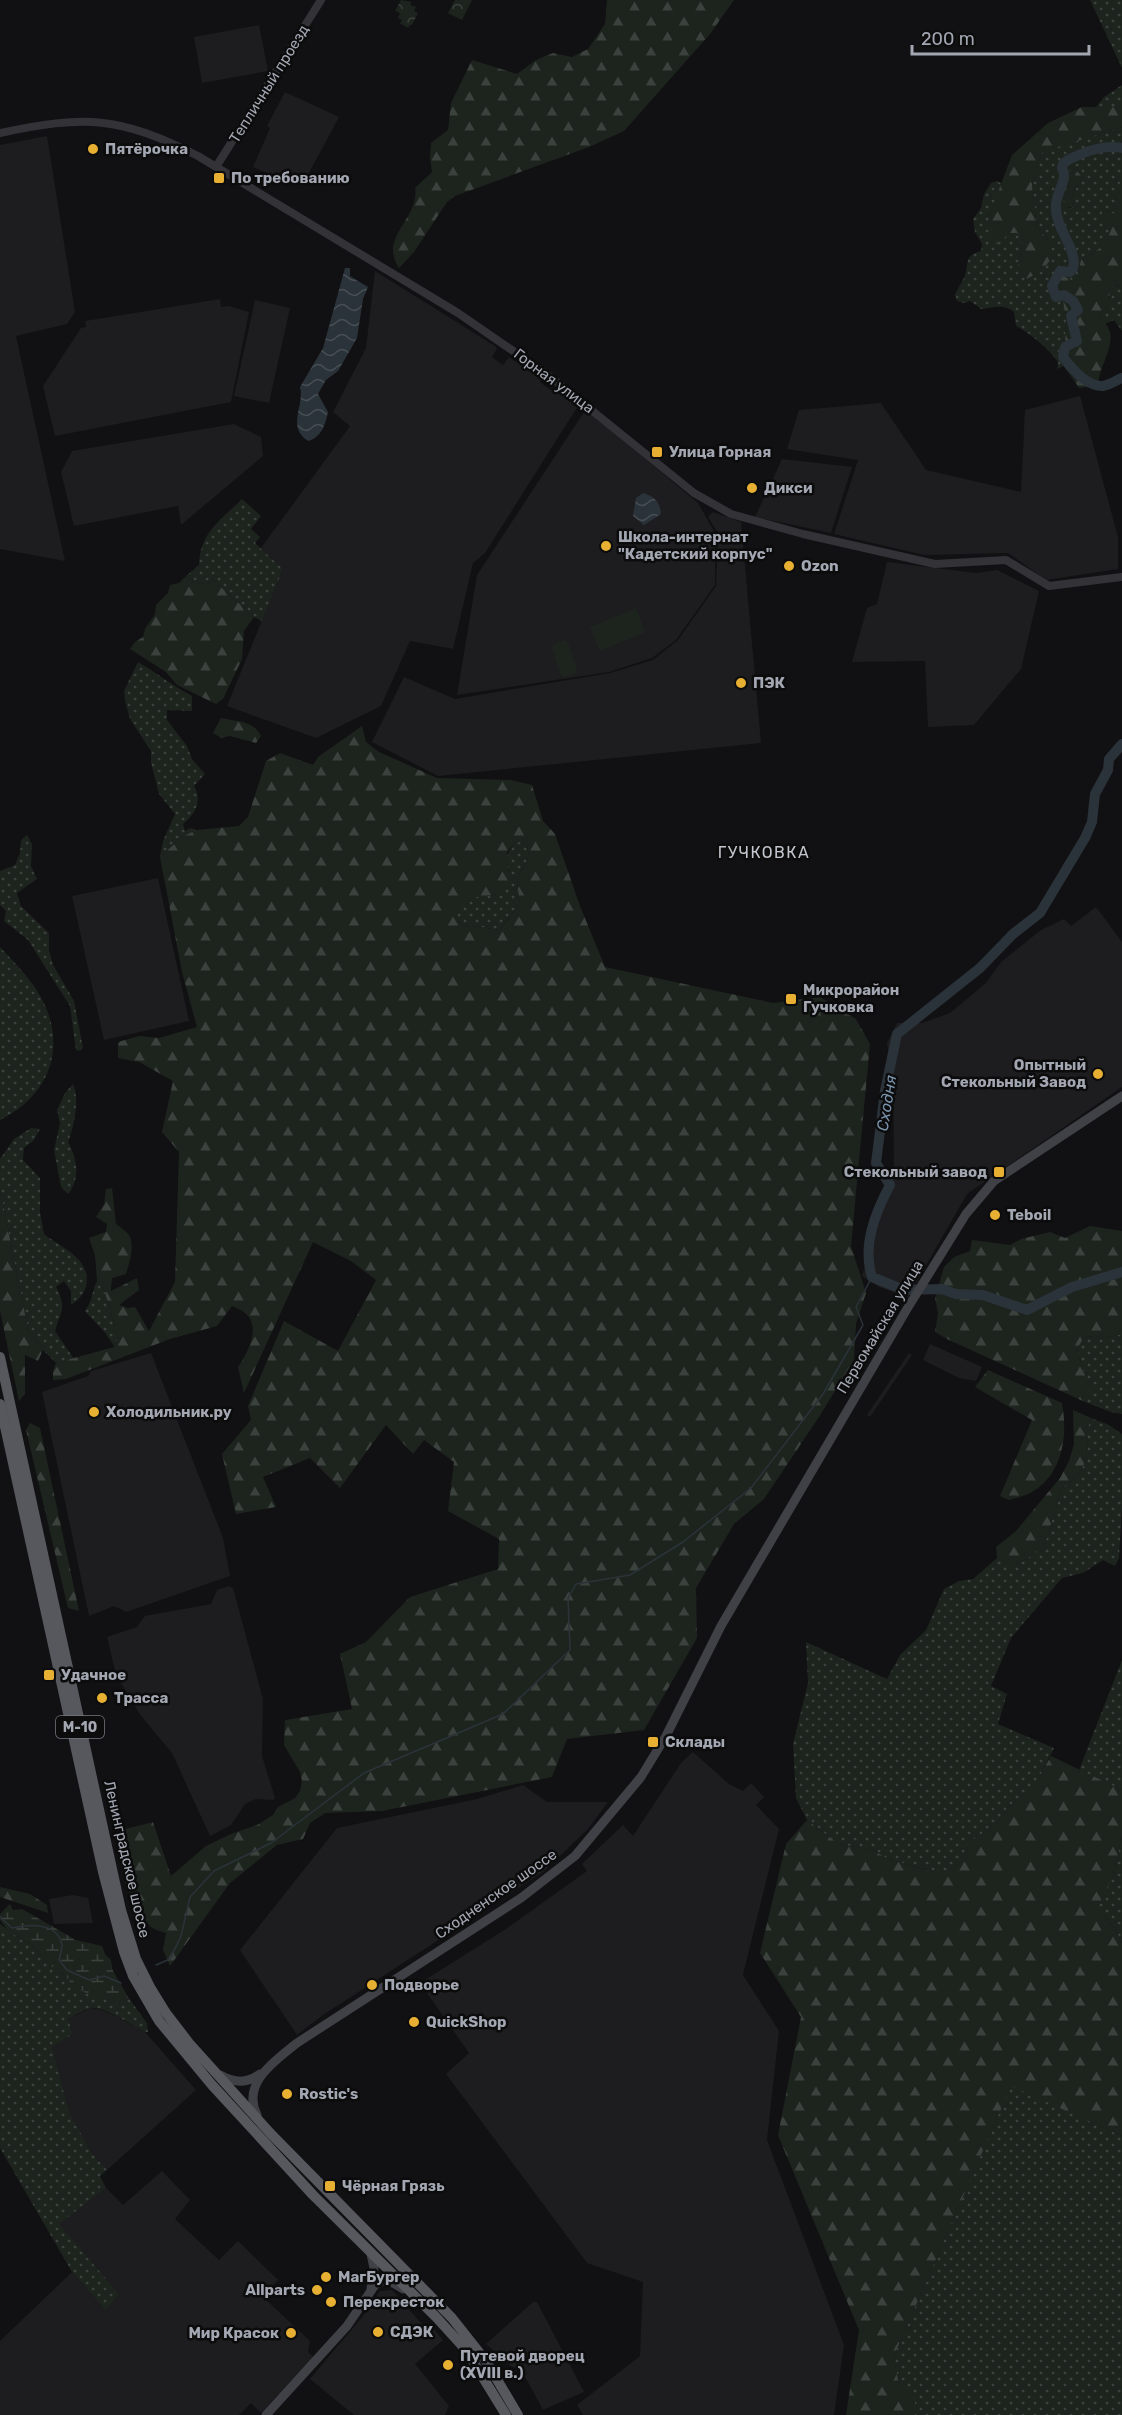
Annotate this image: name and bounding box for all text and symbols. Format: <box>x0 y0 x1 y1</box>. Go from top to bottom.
scale bar <box>912 18 1089 56</box>
street label: Тепличный проезд <box>225 22 313 146</box>
text: 200 m <box>921 28 975 50</box>
place label: Пятёрочка <box>105 140 188 158</box>
marker: Пятёрочка <box>86 142 100 156</box>
place label: По требованию <box>231 169 350 187</box>
marker: По требованию <box>212 171 226 185</box>
street label: Горная улица <box>510 345 598 417</box>
place label: Улица Горная <box>669 443 771 461</box>
marker: Улица Горная <box>650 445 664 459</box>
place label: Дикси <box>764 479 812 497</box>
marker: Дикси <box>745 481 759 495</box>
place label: Школа-интернат "Кадетский корпус" <box>618 528 773 563</box>
marker: Школа-интернат "Кадетский корпус" <box>599 539 613 553</box>
place label: Ozon <box>801 557 839 575</box>
marker: Ozon <box>782 559 796 573</box>
place label: ПЭК <box>753 674 786 692</box>
marker: ПЭК <box>734 676 748 690</box>
district label: ГУЧКОВКА <box>718 843 810 862</box>
place label: Микрорайон Гучковка <box>803 981 899 1016</box>
marker: Микрорайон Гучковка <box>784 992 798 1006</box>
place label: Опытный Стекольный Завод <box>941 1056 1086 1091</box>
marker: Опытный Стекольный Завод <box>1091 1067 1105 1081</box>
water label: Сходня <box>873 1074 900 1132</box>
place label: Стекольный завод <box>844 1163 987 1181</box>
marker: Стекольный завод <box>992 1165 1006 1179</box>
place label: Teboil <box>1007 1206 1051 1224</box>
marker: Teboil <box>988 1208 1002 1222</box>
street label: Первомайская улица <box>833 1257 927 1397</box>
place label: Холодильник.ру <box>106 1403 232 1421</box>
marker: Холодильник.ру <box>87 1405 101 1419</box>
place label: Удачное <box>61 1666 126 1684</box>
marker: Удачное <box>42 1668 56 1682</box>
place label: Трасса <box>114 1689 168 1707</box>
marker: Трасса <box>95 1691 109 1705</box>
road number: М-10 <box>56 1716 104 1738</box>
place label: Склады <box>665 1733 725 1751</box>
marker: Склады <box>646 1735 660 1749</box>
street label: Ленинградское шоссе <box>100 1779 154 1939</box>
street label: Сходненское шоссе <box>432 1845 560 1943</box>
place label: Подворье <box>384 1976 459 1994</box>
marker: Подворье <box>365 1978 379 1992</box>
place label: QuickShop <box>426 2013 507 2031</box>
marker: QuickShop <box>407 2015 421 2029</box>
place label: Rostic's <box>299 2085 358 2103</box>
marker: Rostic's <box>280 2087 294 2101</box>
place label: Чёрная Грязь <box>342 2177 445 2195</box>
marker: Чёрная Грязь <box>323 2179 337 2193</box>
place label: МагБургер <box>338 2268 420 2286</box>
marker: МагБургер <box>319 2270 333 2284</box>
place label: Allparts <box>245 2281 305 2299</box>
marker: Allparts <box>310 2283 324 2297</box>
place label: Перекресток <box>343 2293 444 2311</box>
marker: Перекресток <box>324 2295 338 2309</box>
place label: СДЭК <box>390 2323 434 2341</box>
place label: Мир Красок <box>188 2324 279 2342</box>
marker: СДЭК <box>371 2325 385 2339</box>
marker: Мир Красок <box>284 2326 298 2340</box>
place label: Путевой дворец (XVIII в.) <box>460 2347 585 2382</box>
marker: Путевой дворец (XVIII в.) <box>441 2358 455 2372</box>

